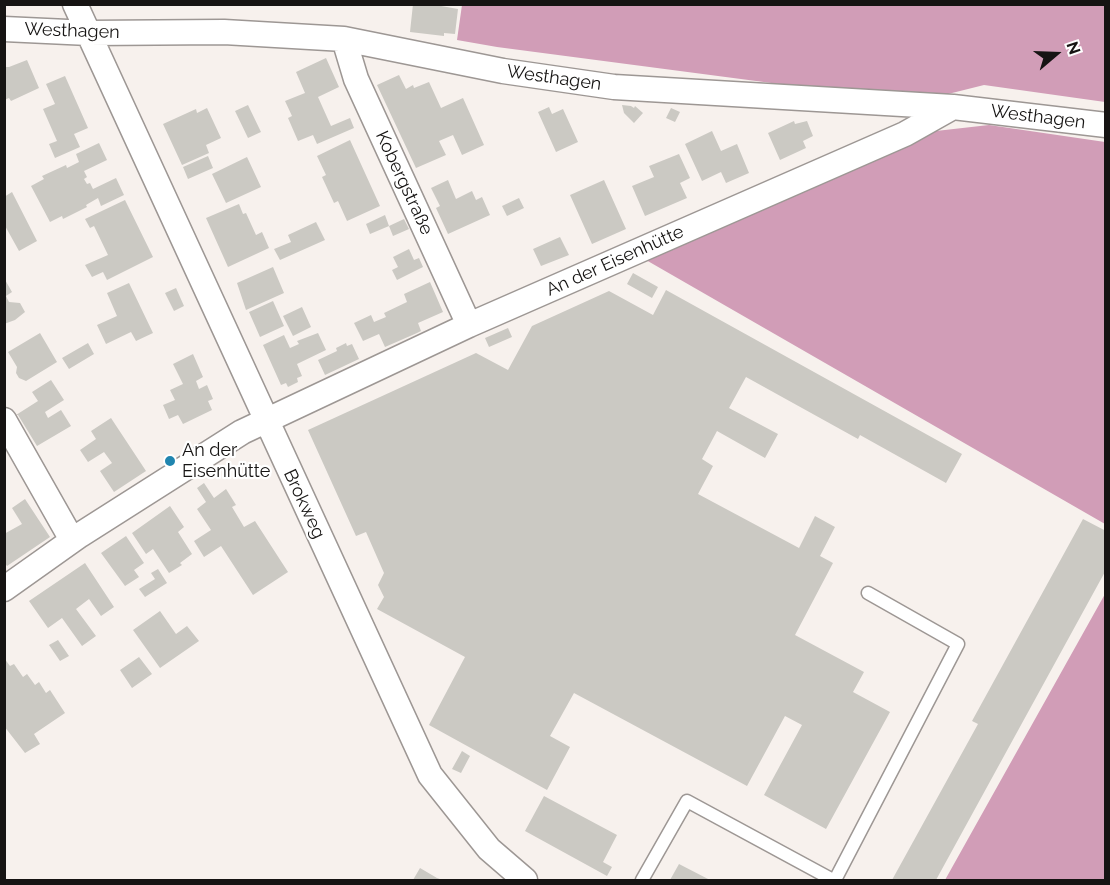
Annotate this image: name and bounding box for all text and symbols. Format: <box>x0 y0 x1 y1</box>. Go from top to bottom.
street label: Westhagen <box>24 19 120 43</box>
north arrow <box>1026 24 1086 84</box>
text: N <box>1063 39 1084 57</box>
street label: Westhagen <box>505 61 603 95</box>
street label: Westhagen <box>989 100 1087 134</box>
street label: Kobergstraße <box>371 128 437 238</box>
street label: An der Eisenhütte <box>543 221 687 301</box>
place label: An der Eisenhütte <box>182 440 270 482</box>
marker: An der Eisenhütte <box>163 454 177 468</box>
street label: Brokweg <box>279 466 329 542</box>

